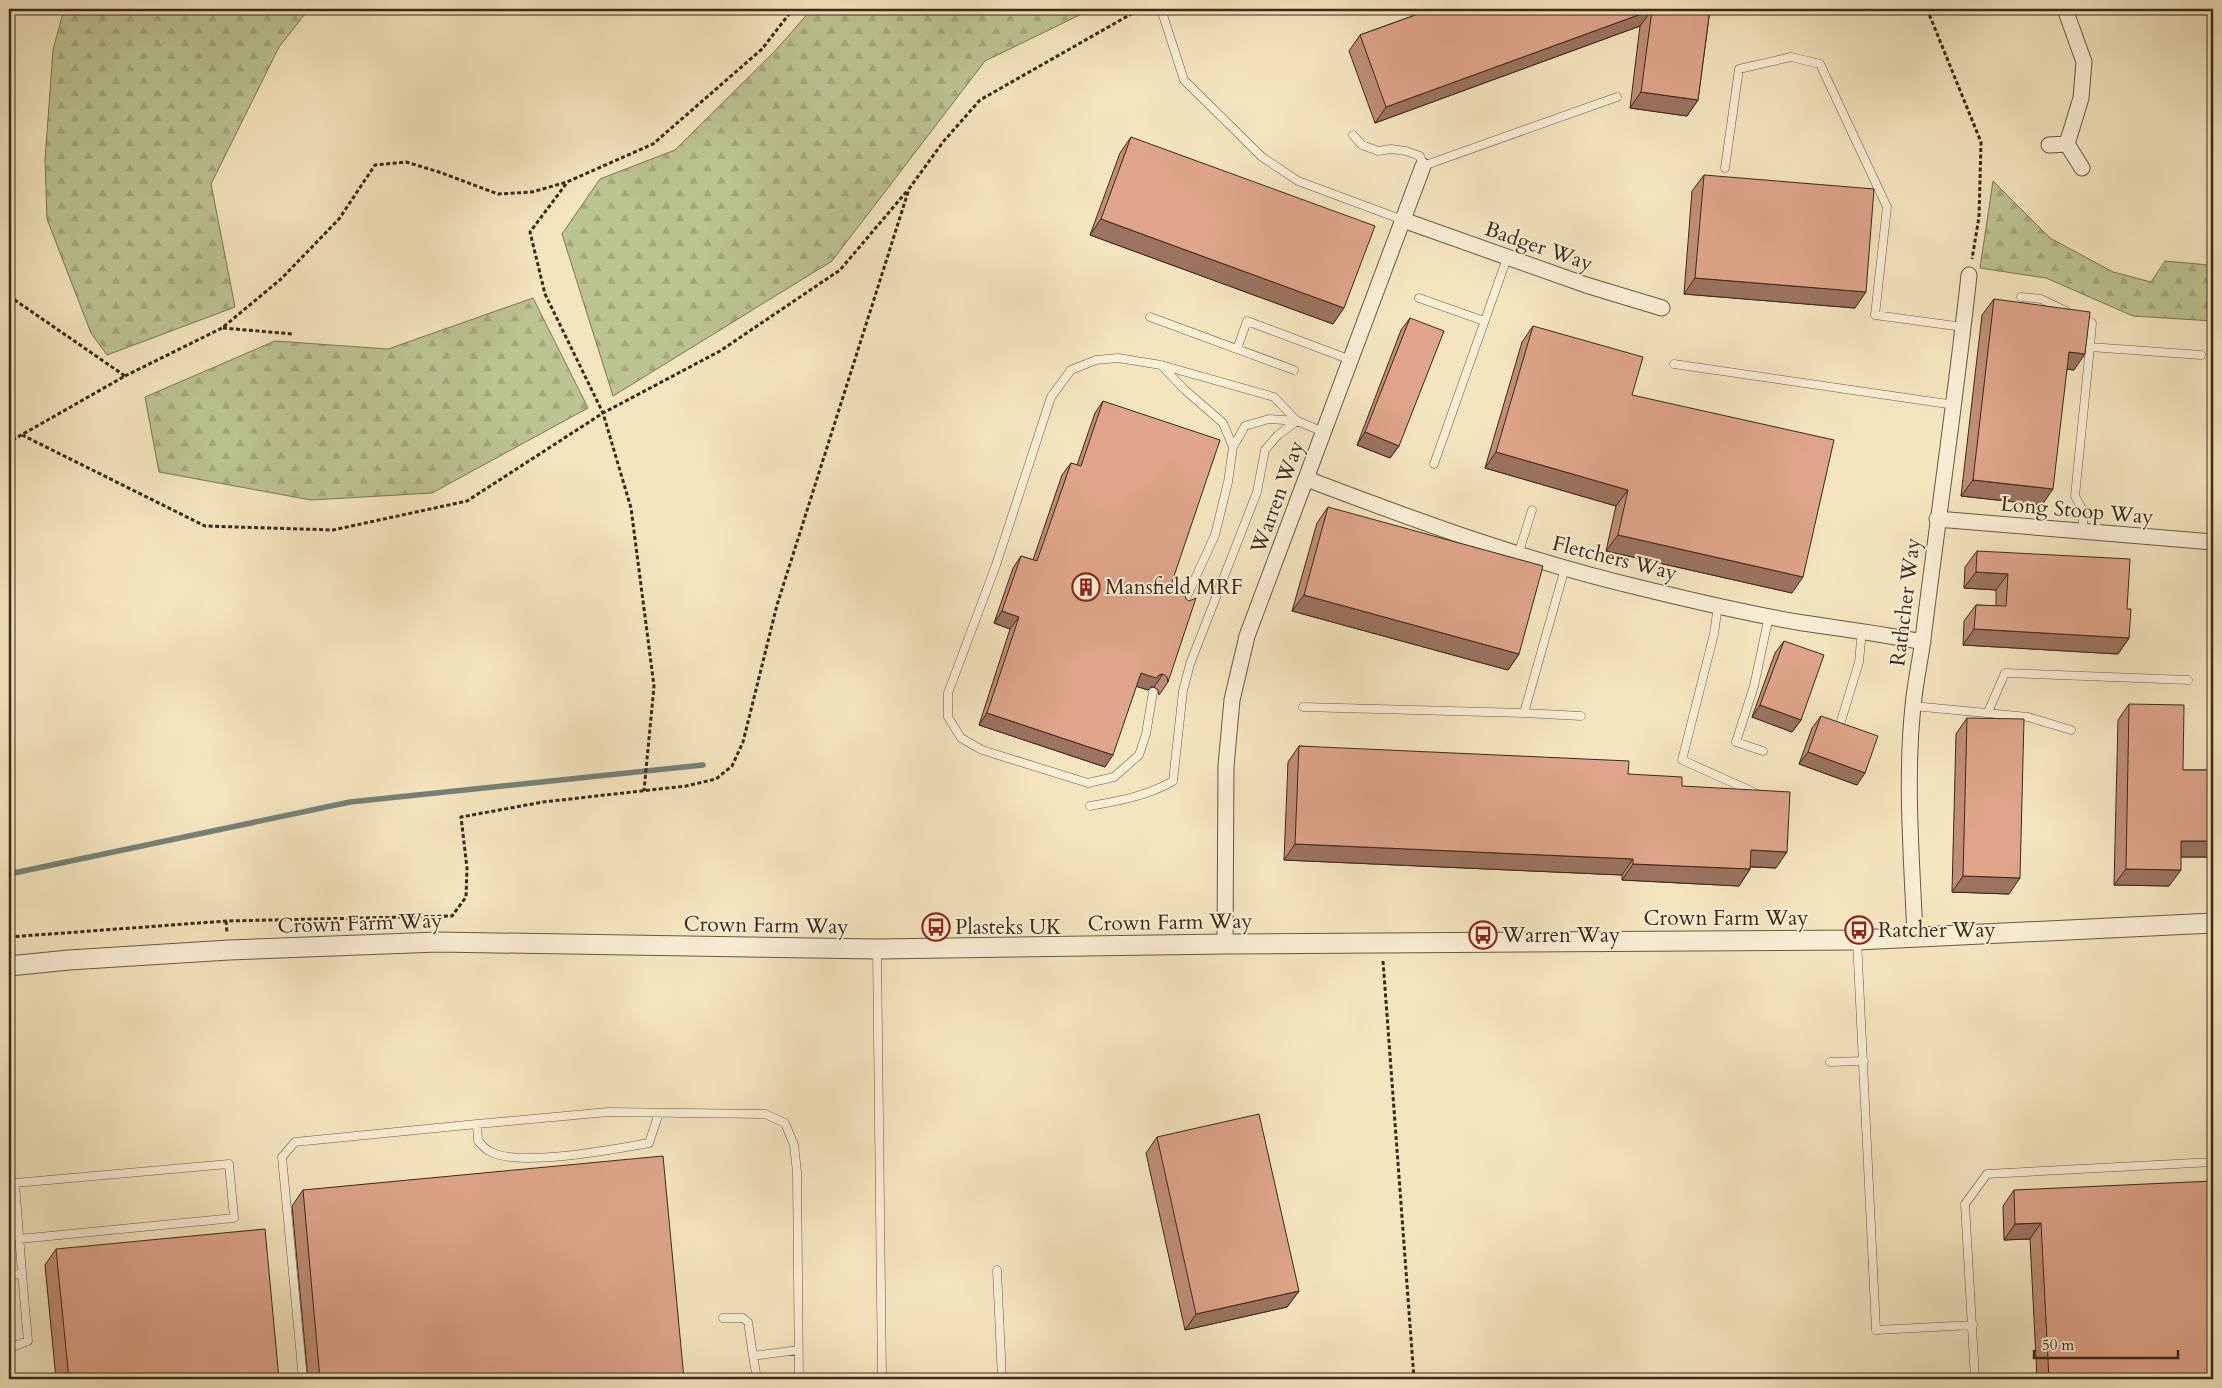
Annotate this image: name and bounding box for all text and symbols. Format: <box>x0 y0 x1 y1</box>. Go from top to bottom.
street label: Badger Way <box>1481 214 1597 278</box>
street label: Warren Way <box>1243 437 1311 559</box>
street label: Long Stoop Way <box>1999 489 2155 532</box>
street label: Fletchers Way <box>1549 529 1680 588</box>
street label: Rathcher Way <box>1883 536 1928 668</box>
building icon: Mansfield MRF <box>1071 572 1101 602</box>
place label: Mansfield MRF <box>1105 573 1243 602</box>
street label: Crown Farm Way <box>1644 904 1808 933</box>
street label: Crown Farm Way <box>277 906 443 941</box>
street label: Crown Farm Way <box>1087 907 1253 938</box>
street label: Crown Farm Way <box>683 910 849 941</box>
bus stop icon: Plasteks UK <box>921 912 951 942</box>
place label: Plasteks UK <box>955 913 1062 942</box>
bus stop icon: Ratcher Way <box>1844 915 1874 945</box>
place label: Ratcher Way <box>1878 916 1996 945</box>
bus stop icon: Warren Way <box>1468 920 1498 950</box>
place label: Warren Way <box>1501 921 1620 950</box>
scale bar <box>2034 1328 2178 1360</box>
text: 50 m <box>2042 1335 2074 1355</box>

